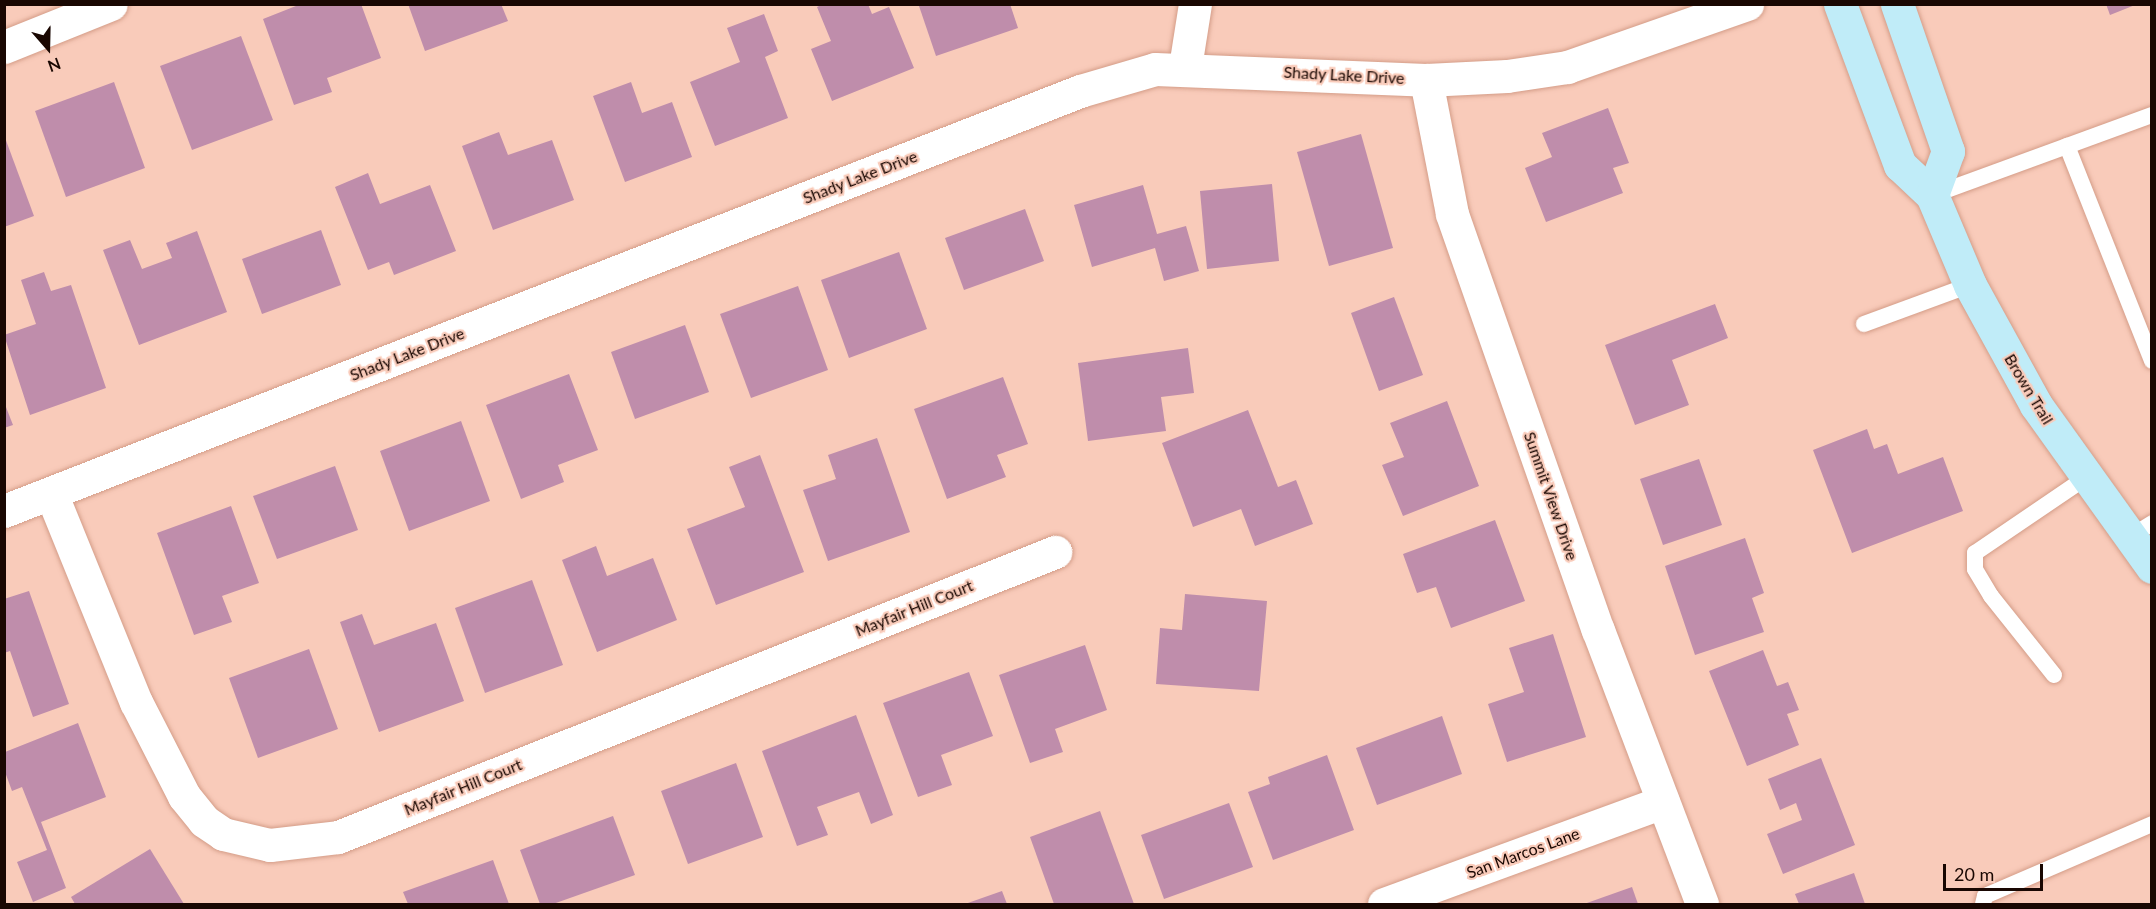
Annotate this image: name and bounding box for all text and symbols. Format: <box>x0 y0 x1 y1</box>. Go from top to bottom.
north arrow <box>18 18 78 78</box>
text: N <box>45 54 63 76</box>
street label: Shady Lake Drive <box>1283 62 1405 88</box>
street label: Shady Lake Drive <box>800 146 920 208</box>
street label: Shady Lake Drive <box>347 323 467 385</box>
street label: Brown Trail <box>2000 350 2058 428</box>
street label: Summit View Drive <box>1520 429 1582 563</box>
street label: Mayfair Hill Court <box>852 576 976 640</box>
street label: Mayfair Hill Court <box>401 755 525 819</box>
street label: San Marcos Lane <box>1464 824 1582 882</box>
scale bar <box>1946 852 2046 890</box>
text: 20 m <box>1954 863 1994 885</box>

